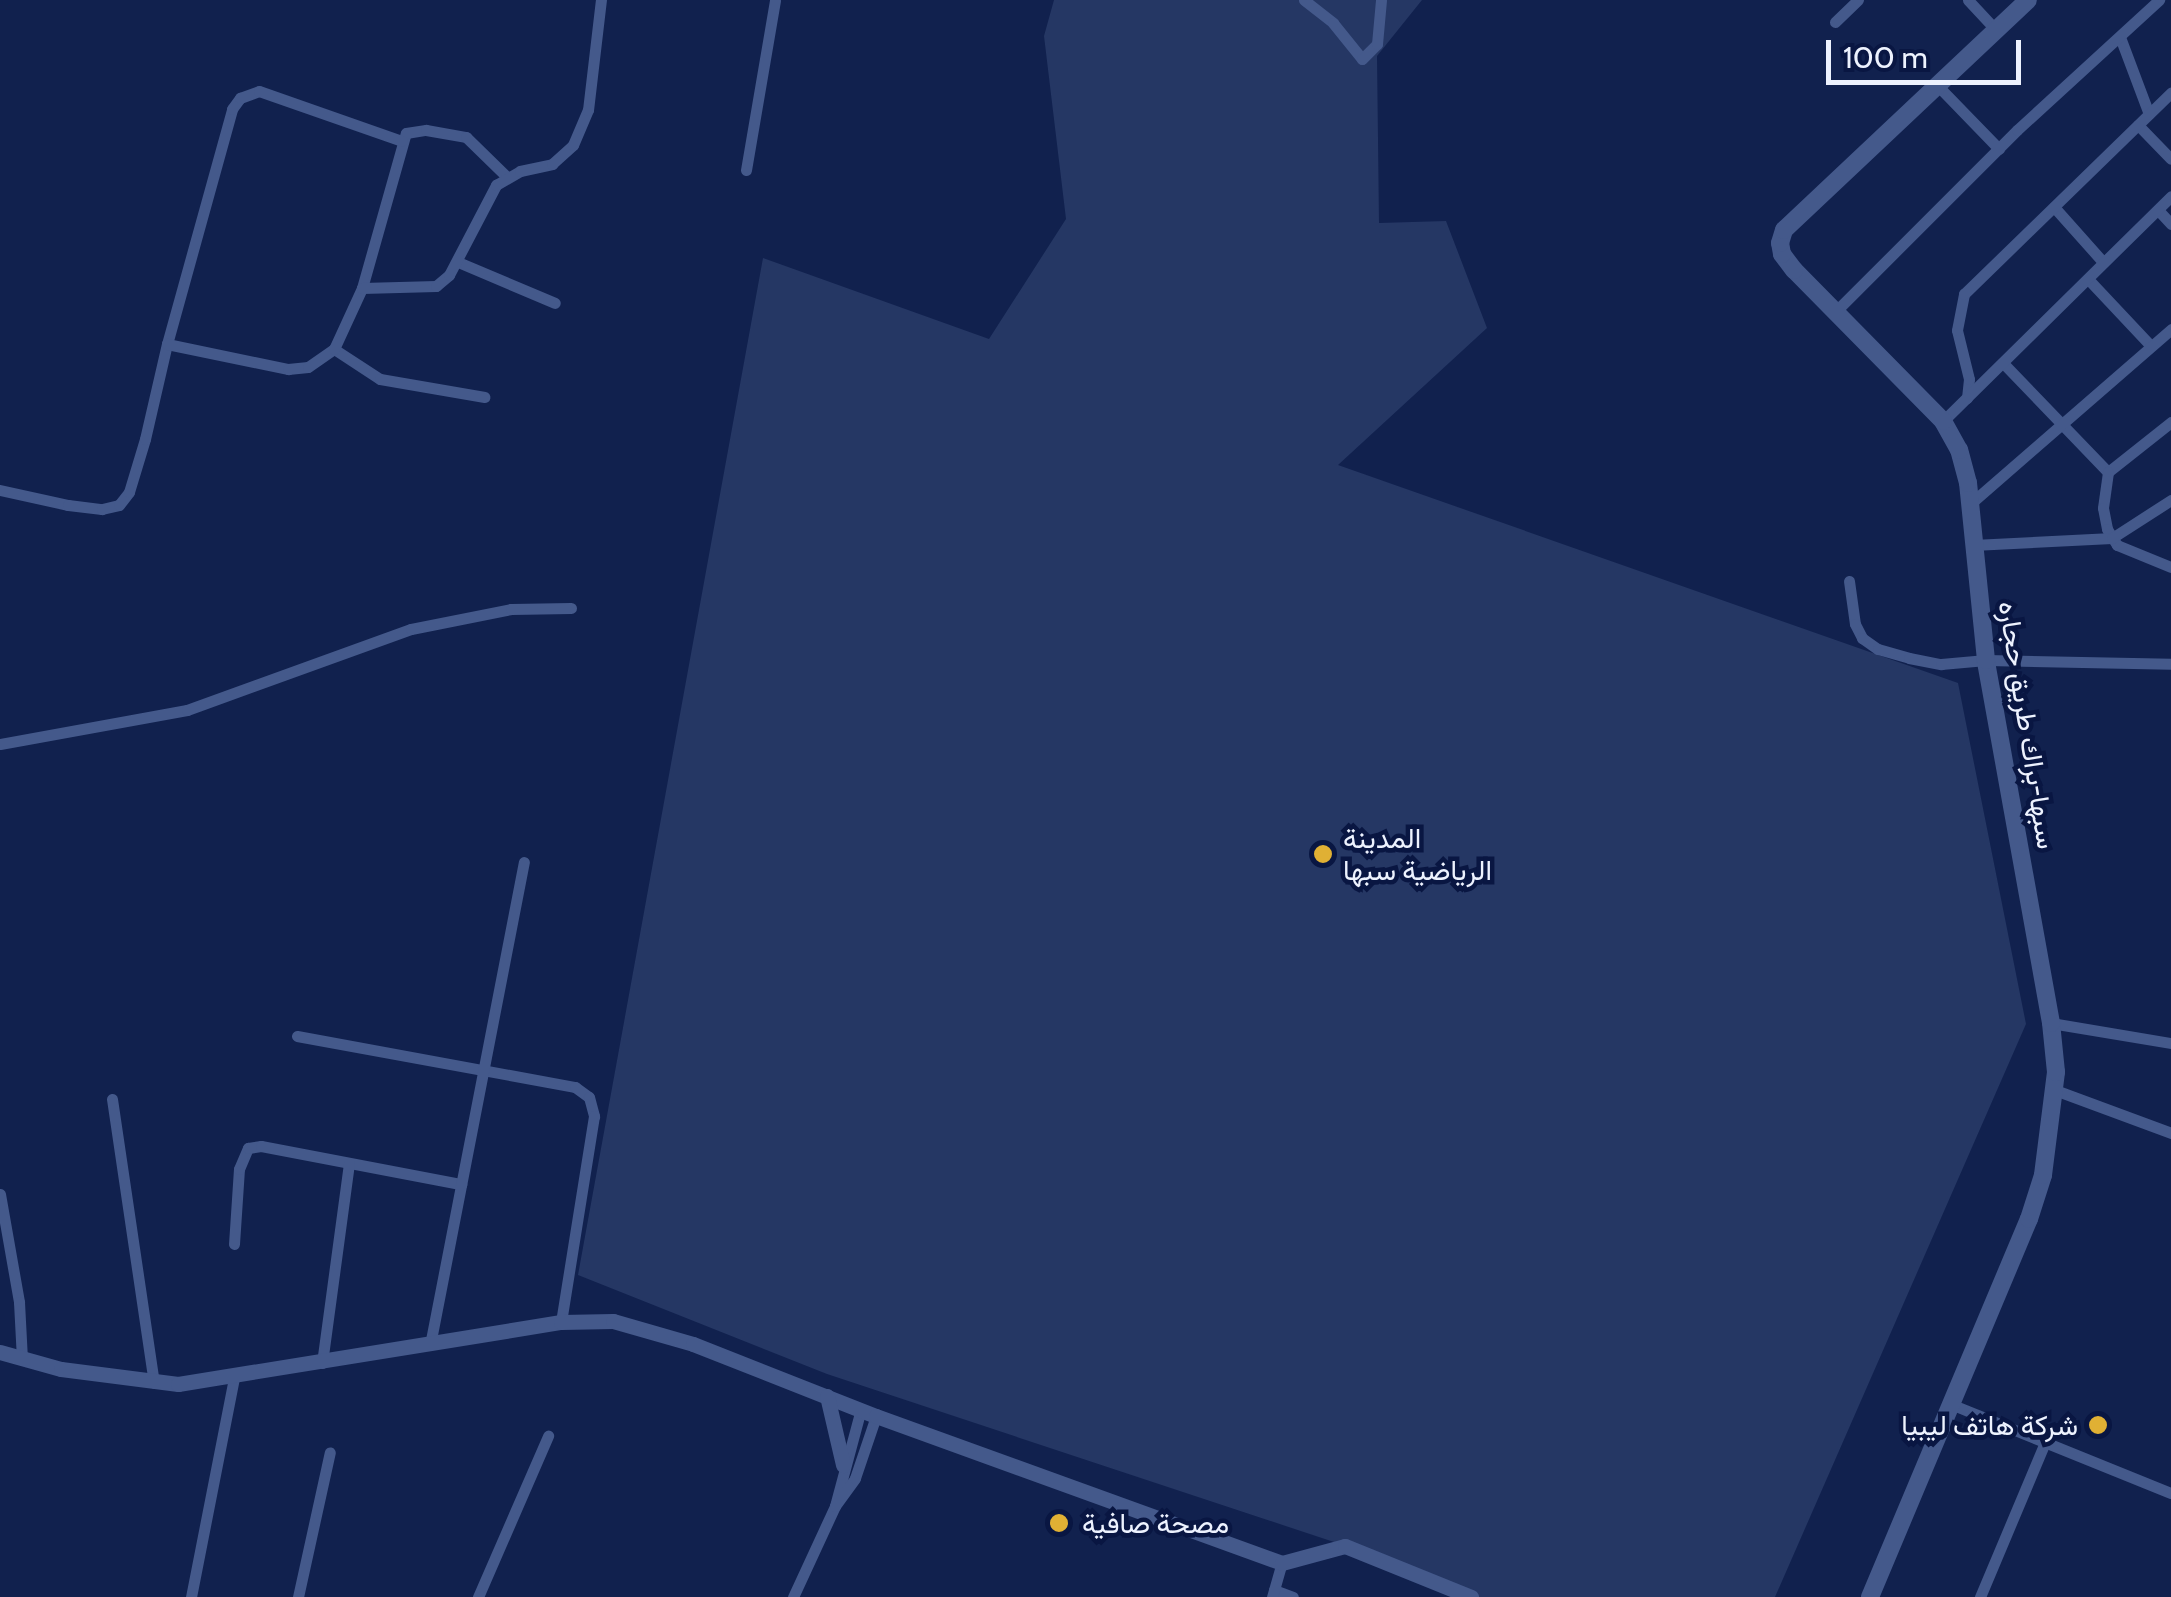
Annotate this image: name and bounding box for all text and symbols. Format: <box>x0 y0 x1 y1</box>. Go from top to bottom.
scale bar <box>1831 20 2026 82</box>
text: 100 m <box>1843 39 1928 76</box>
street label: سبها-براك طريق حجاره <box>1992 599 2064 851</box>
place label: المدينة الرياضية سبها <box>1343 821 1492 887</box>
marker: المدينة الرياضية سبها <box>1312 843 1334 865</box>
place label: شركة هاتف ليبيا <box>1901 1408 2078 1442</box>
marker: شركة هاتف ليبيا <box>2087 1414 2109 1436</box>
place label: مصحة صافية <box>1082 1506 1229 1540</box>
marker: مصحة صافية <box>1046 1510 1072 1536</box>

